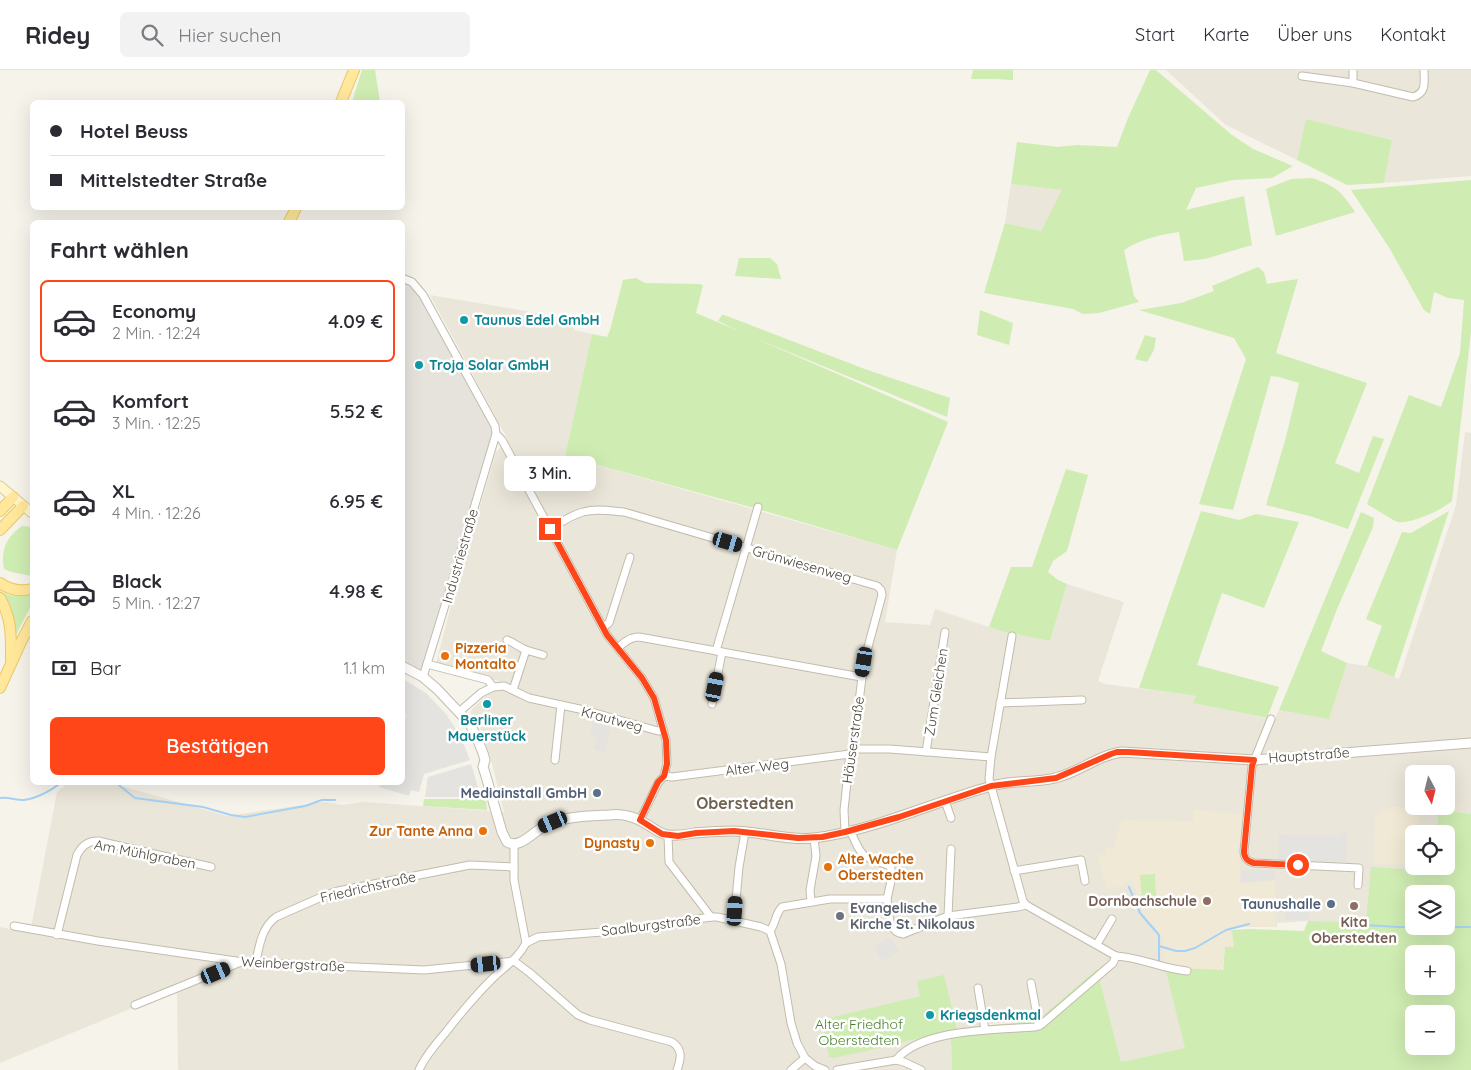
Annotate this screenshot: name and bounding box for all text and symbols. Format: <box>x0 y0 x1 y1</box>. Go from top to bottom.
search box <box>120 12 470 57</box>
text: Ridey <box>25 20 90 50</box>
icon: search <box>138 21 166 49</box>
text: Hier suchen <box>178 23 281 47</box>
text: Start <box>1135 23 1175 46</box>
text: Karte <box>1203 23 1249 46</box>
text: Über uns <box>1277 23 1352 46</box>
text: Kontakt <box>1380 23 1446 46</box>
text: Hotel Beuss <box>80 119 188 143</box>
text: Mittelstedter Straße <box>80 168 267 192</box>
text: Fahrt wählen <box>50 236 189 264</box>
icon: car <box>52 299 97 344</box>
text: Economy <box>112 299 196 323</box>
text: 4.09 € <box>328 309 383 333</box>
place label: Taunus Edel GmbH <box>474 311 600 329</box>
marker: Taunus Edel GmbH <box>458 314 470 326</box>
text: 2 Min. · 12:24 <box>112 323 201 343</box>
place label: Troja Solar GmbH <box>429 356 549 374</box>
marker: Troja Solar GmbH <box>413 359 425 371</box>
icon: car <box>52 389 97 434</box>
text: Komfort <box>112 389 189 413</box>
text: 5.52 € <box>330 399 383 423</box>
text: 3 Min. · 12:25 <box>112 413 201 433</box>
callout: 3 Min. <box>504 456 596 492</box>
text: 3 Min. <box>529 463 571 483</box>
icon: car <box>52 479 97 524</box>
text: XL <box>112 479 135 503</box>
text: 6.95 € <box>329 489 383 513</box>
text: 4 Min. · 12:26 <box>112 503 201 523</box>
street label: Industriestraße <box>438 507 482 605</box>
route end <box>539 518 561 540</box>
car <box>711 531 744 553</box>
street label: Grünwiesenweg <box>750 541 854 587</box>
icon: car <box>52 569 97 614</box>
text: Black <box>112 569 162 593</box>
text: 4.98 € <box>329 579 383 603</box>
text: 5 Min. · 12:27 <box>112 593 200 613</box>
place label: Pizzeria Montalto <box>455 639 516 673</box>
car <box>854 646 873 678</box>
street label: Zum Gleichen <box>920 647 952 737</box>
marker: Pizzeria Montalto <box>439 650 451 662</box>
icon: cash <box>50 654 78 682</box>
text: Bar <box>90 656 121 680</box>
text: 1.1 km <box>343 658 385 678</box>
car <box>704 671 725 703</box>
street label: Häuserstraße <box>838 695 868 785</box>
marker: Berliner Mauerstück <box>481 698 493 710</box>
street label: Krautweg <box>579 702 645 736</box>
place label: Berliner Mauerstück <box>448 711 526 745</box>
button: Bestätigen <box>50 717 385 775</box>
street label: Hauptstraße <box>1268 743 1350 767</box>
street label: Alter Weg <box>724 754 790 780</box>
north arrow <box>1405 765 1455 815</box>
map controls <box>1405 765 1455 1055</box>
place label: Mediainstall GmbH <box>460 784 587 802</box>
marker: Mediainstall GmbH <box>591 787 603 799</box>
district label: Oberstedten <box>696 793 794 813</box>
car <box>536 809 569 835</box>
place label: Zur Tante Anna <box>369 822 473 840</box>
marker: Zur Tante Anna <box>477 825 489 837</box>
button: locate <box>1405 825 1455 875</box>
place label: Dynasty <box>584 834 640 852</box>
street label: Am Mühlgraben <box>93 835 197 873</box>
marker: Dynasty <box>644 837 656 849</box>
place label: Alte Wache Oberstedten <box>838 850 923 884</box>
route start <box>1287 854 1309 876</box>
marker: Alte Wache Oberstedten <box>822 861 834 873</box>
street label: Friedrichstraße <box>318 867 418 907</box>
button: layers <box>1405 885 1455 935</box>
place label: Dornbachschule <box>1088 892 1197 910</box>
marker: Dornbachschule <box>1201 895 1213 907</box>
place label: Taunushalle <box>1241 895 1321 913</box>
car <box>726 896 743 926</box>
marker: Taunushalle <box>1325 898 1337 910</box>
place label: Evangelische Kirche St. Nikolaus <box>850 899 975 933</box>
marker: Kita Oberstedten <box>1348 900 1360 912</box>
street label: Saalburgstraße <box>600 910 702 940</box>
marker: Evangelische Kirche St. Nikolaus <box>834 910 846 922</box>
place label: Kita Oberstedten <box>1311 913 1397 947</box>
button: + <box>1405 945 1455 995</box>
street label: Weinbergstraße <box>241 952 345 976</box>
car <box>470 955 501 973</box>
car <box>199 960 232 986</box>
button: − <box>1405 1005 1455 1055</box>
place label: Kriegsdenkmal <box>940 1006 1041 1024</box>
marker: Kriegsdenkmal <box>924 1009 936 1021</box>
park label: Alter Friedhof Oberstedten <box>815 1015 903 1049</box>

